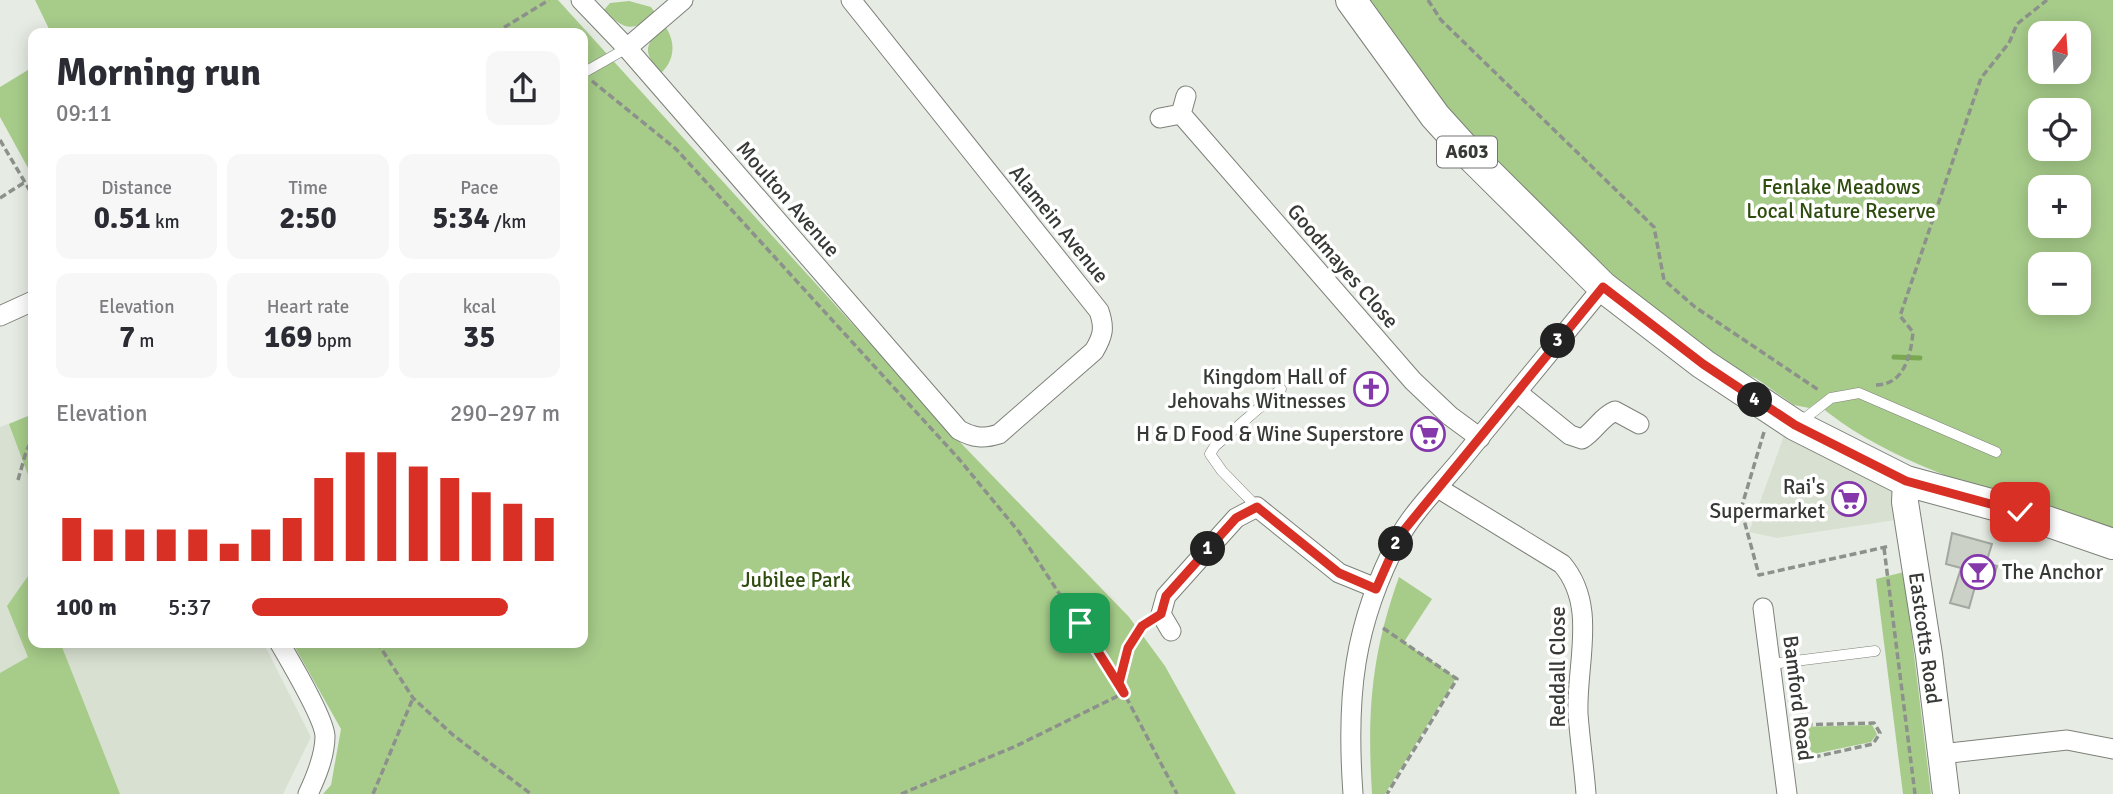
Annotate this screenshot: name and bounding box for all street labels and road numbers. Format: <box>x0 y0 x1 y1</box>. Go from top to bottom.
street label: Moulton Avenue <box>731 136 845 262</box>
road number: A603 <box>1437 136 1497 168</box>
street label: Alamein Avenue <box>1004 160 1114 288</box>
street label: Goodmayes Close <box>1282 198 1404 334</box>
street label: Eastcotts Road <box>1903 570 1947 706</box>
street label: Reddall Close <box>1545 606 1571 728</box>
street label: Bamford Road <box>1777 634 1819 762</box>

